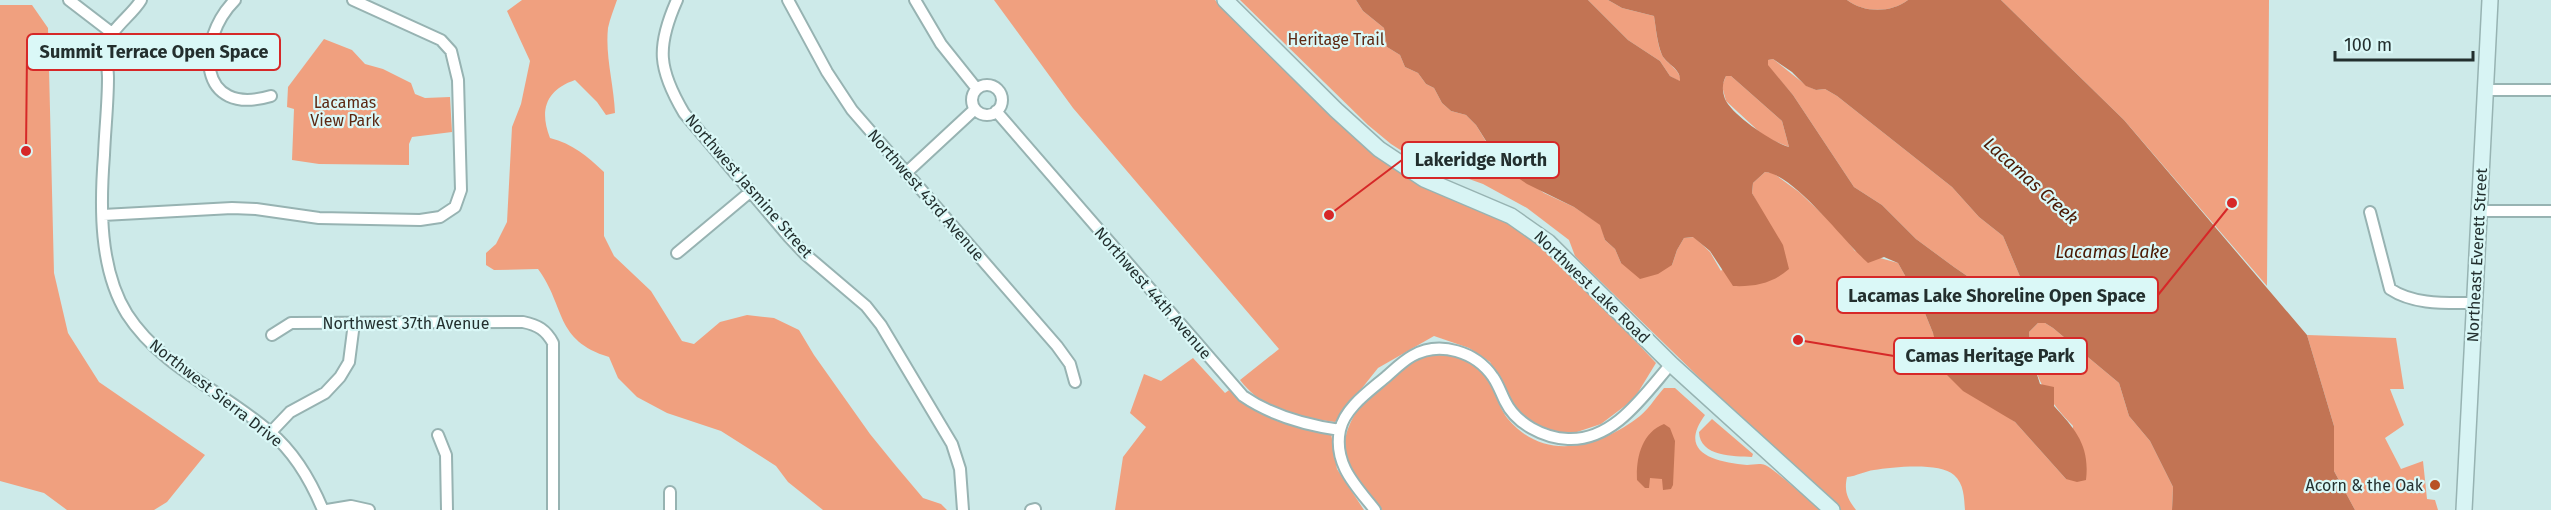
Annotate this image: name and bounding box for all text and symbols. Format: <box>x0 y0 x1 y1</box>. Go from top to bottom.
scale bar <box>2335 24 2473 62</box>
park label: Heritage Trail <box>1288 30 1385 49</box>
callout: Summit Terrace Open Space <box>27 34 280 70</box>
text: 100 m <box>2344 34 2392 56</box>
text: Summit Terrace Open Space <box>40 41 268 63</box>
park label: Lacamas View Park <box>310 93 380 130</box>
street label: Northwest Jasmine Street <box>681 110 817 262</box>
street label: Northwest 43rd Avenue <box>864 125 988 265</box>
water label: Lacamas Creek <box>1979 133 2083 229</box>
callout: Lakeridge North <box>1402 142 1559 178</box>
text: Lakeridge North <box>1415 149 1547 171</box>
street label: Northeast Everett Street <box>2463 167 2491 343</box>
street label: Northwest 44th Avenue <box>1090 223 1216 363</box>
street label: Northwest Lake Road <box>1530 227 1654 347</box>
water label: Lacamas Lake <box>2055 241 2169 263</box>
callout: Lacamas Lake Shoreline Open Space <box>1837 277 2158 313</box>
text: Lacamas Lake Shoreline Open Space <box>1848 285 2146 307</box>
street label: Northwest 37th Avenue <box>323 314 489 333</box>
street label: Northwest Sierra Drive <box>146 335 286 451</box>
callout: Camas Heritage Park <box>1894 338 2087 374</box>
text: Camas Heritage Park <box>1905 345 2076 367</box>
place label: Acorn & the Oak <box>2306 476 2424 495</box>
marker: Acorn & the Oak <box>2428 478 2442 492</box>

